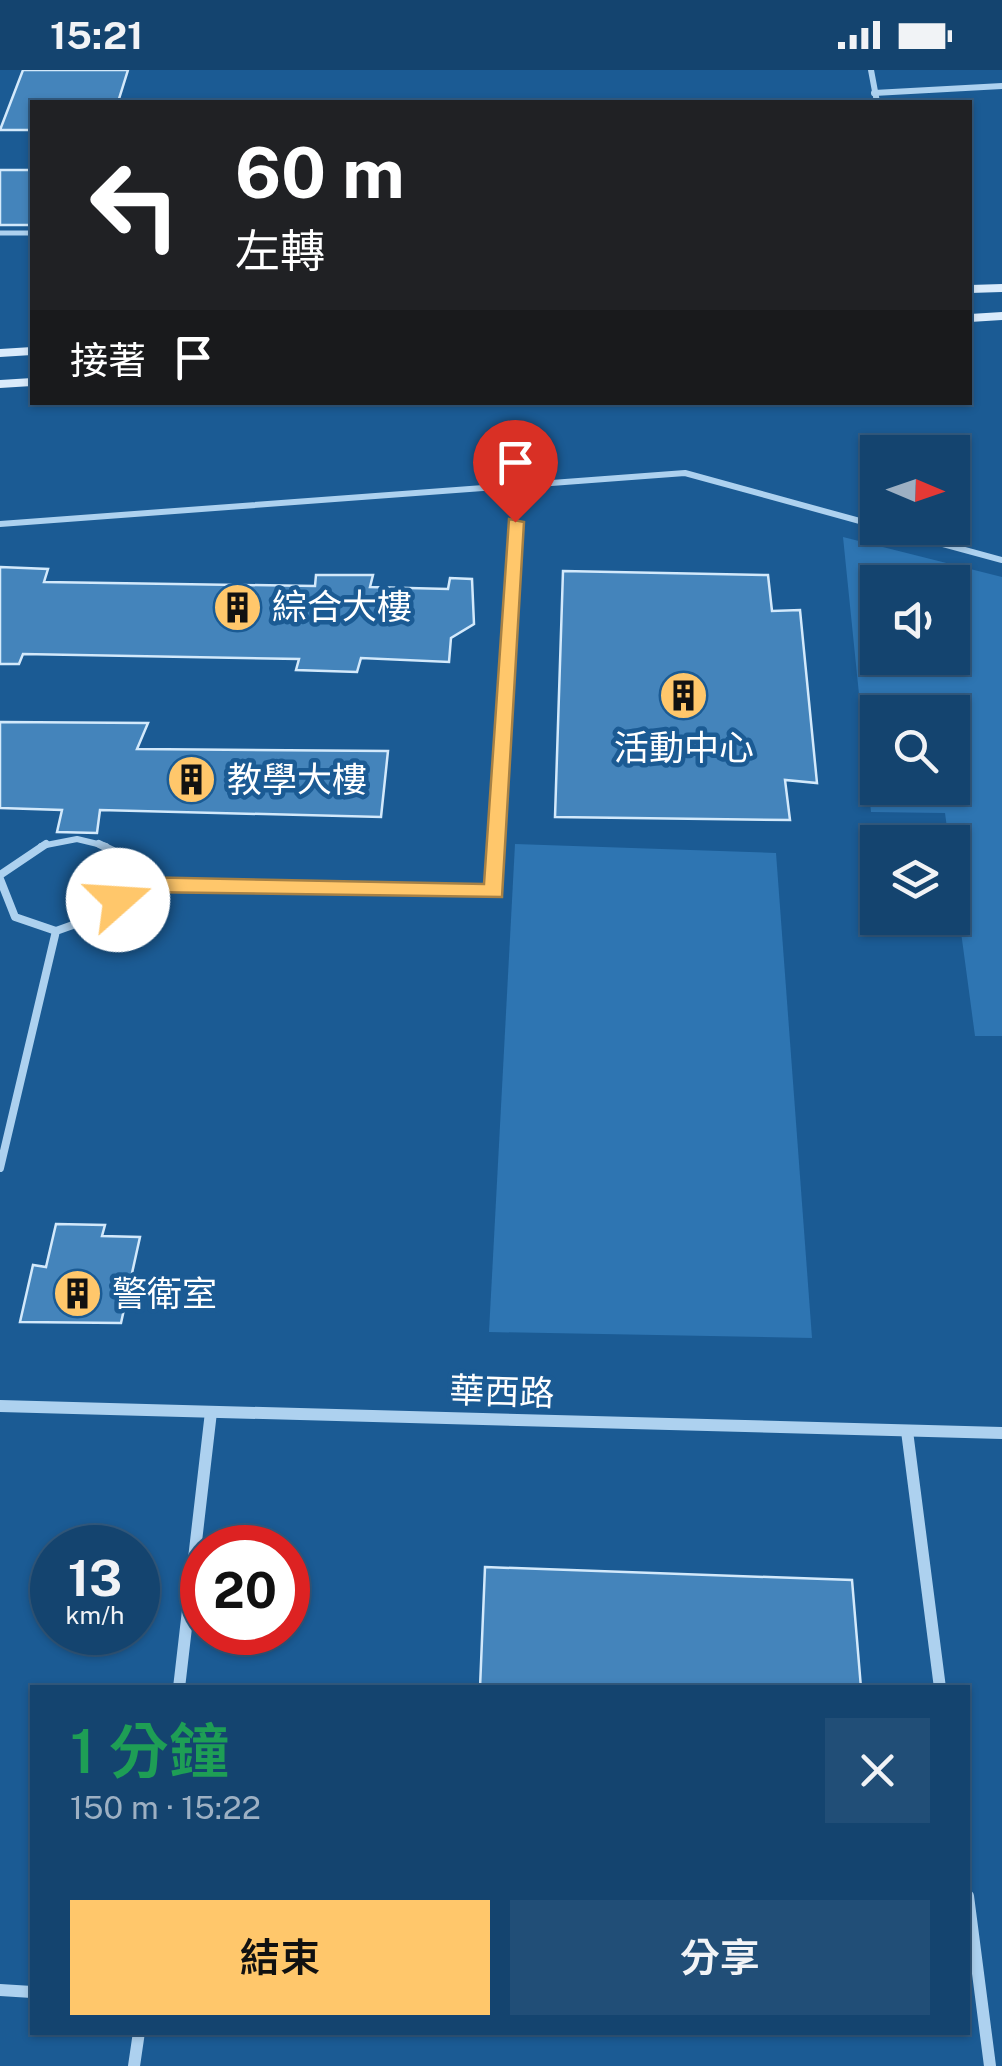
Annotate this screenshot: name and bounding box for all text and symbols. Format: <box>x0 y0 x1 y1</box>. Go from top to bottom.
text: 15:21 <box>50 13 143 58</box>
text: 60 m <box>235 131 405 214</box>
icon: left <box>70 140 200 270</box>
text: 左轉 <box>235 224 325 277</box>
icon: arrive <box>166 330 221 385</box>
text: 接著 <box>70 338 146 383</box>
pin <box>473 420 558 523</box>
icon: arrive <box>488 435 543 490</box>
north arrow <box>860 435 970 545</box>
map controls <box>860 435 970 935</box>
button: sound <box>860 565 970 675</box>
building icon: 綜合大樓 <box>211 581 263 633</box>
place label: 綜合大樓 <box>272 586 412 627</box>
building icon: 活動中心 <box>658 670 710 722</box>
button: search <box>860 695 970 805</box>
place label: 活動中心 <box>614 727 754 768</box>
building icon: 教學大樓 <box>166 754 218 806</box>
place label: 教學大樓 <box>227 759 367 800</box>
button: layers <box>860 825 970 935</box>
position arrow <box>66 848 170 952</box>
building icon: 警衛室 <box>51 1268 103 1320</box>
place label: 警衛室 <box>112 1273 217 1314</box>
street label: 華西路 <box>449 1369 555 1414</box>
speed limit sign: 20 <box>180 1525 310 1655</box>
text: 13 <box>68 1548 122 1607</box>
text: km/h <box>66 1600 124 1630</box>
text: 1 分鐘 <box>70 1716 229 1787</box>
button: close <box>825 1718 930 1823</box>
text: 150 m · 15:22 <box>70 1789 261 1826</box>
button: 結束 <box>70 1900 490 2015</box>
button: 分享 <box>510 1900 930 2015</box>

